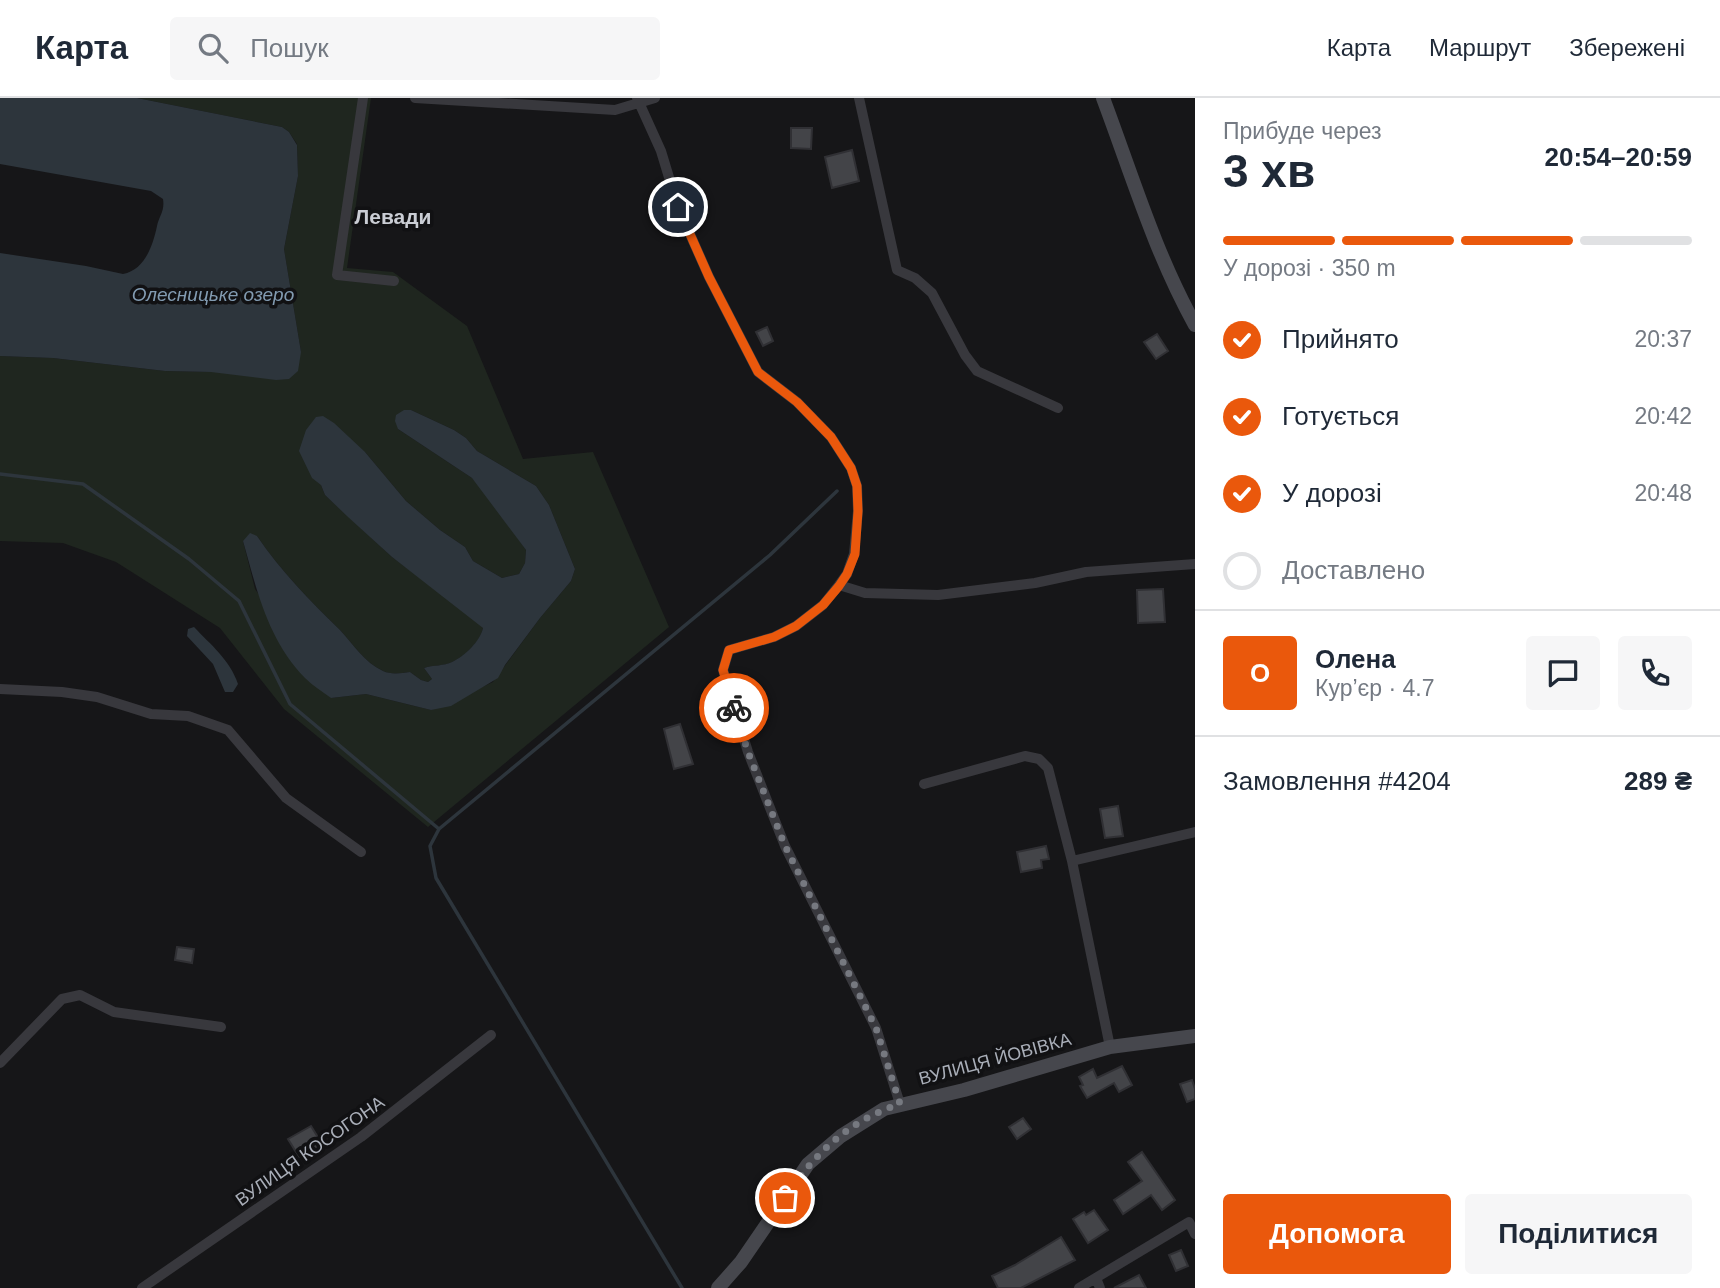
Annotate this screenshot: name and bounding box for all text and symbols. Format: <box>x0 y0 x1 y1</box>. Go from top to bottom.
search box <box>170 17 660 80</box>
text: Карта <box>35 29 128 66</box>
icon: search <box>194 29 232 67</box>
text: Пошук <box>250 33 329 63</box>
text: Карта <box>1327 34 1391 61</box>
text: Маршрут <box>1429 34 1531 61</box>
text: Збережені <box>1569 34 1685 61</box>
text: Прибуде через <box>1223 118 1382 144</box>
text: 20:54–20:59 <box>1545 142 1692 172</box>
text: 3 хв <box>1223 145 1315 197</box>
pin <box>648 177 708 237</box>
icon: home <box>659 188 697 226</box>
district label: Левади <box>355 205 431 228</box>
text: У дорозі · 350 m <box>1223 255 1396 281</box>
water label: Олесницьке озеро <box>132 284 294 305</box>
icon: check <box>1223 321 1261 359</box>
text: Прийнято <box>1282 324 1399 354</box>
text: 20:37 <box>1634 326 1692 352</box>
icon: check <box>1223 398 1261 436</box>
text: Готується <box>1282 401 1399 431</box>
text: 20:42 <box>1634 403 1692 429</box>
icon: check <box>1223 475 1261 513</box>
text: У дорозі <box>1282 478 1382 508</box>
text: 20:48 <box>1634 480 1692 506</box>
text: Доставлено <box>1282 555 1425 585</box>
button: chat <box>1526 636 1600 710</box>
button: phone <box>1618 636 1692 710</box>
text: Олена <box>1315 644 1396 674</box>
text: О <box>1250 658 1270 688</box>
courier <box>699 673 769 743</box>
text: Кур’єр · 4.7 <box>1315 675 1434 701</box>
icon: bike <box>715 689 753 727</box>
text: Замовлення #4204 <box>1223 766 1451 796</box>
text: 289 ₴ <box>1624 766 1692 796</box>
street label: ВУЛИЦЯ ЙОВІВКА <box>916 1028 1073 1089</box>
street label: ВУЛИЦЯ КОСОГОНА <box>232 1092 388 1210</box>
pin <box>755 1168 815 1228</box>
icon: bag <box>766 1179 804 1217</box>
button: Допомога <box>1223 1194 1451 1274</box>
button: Поділитися <box>1465 1194 1692 1274</box>

